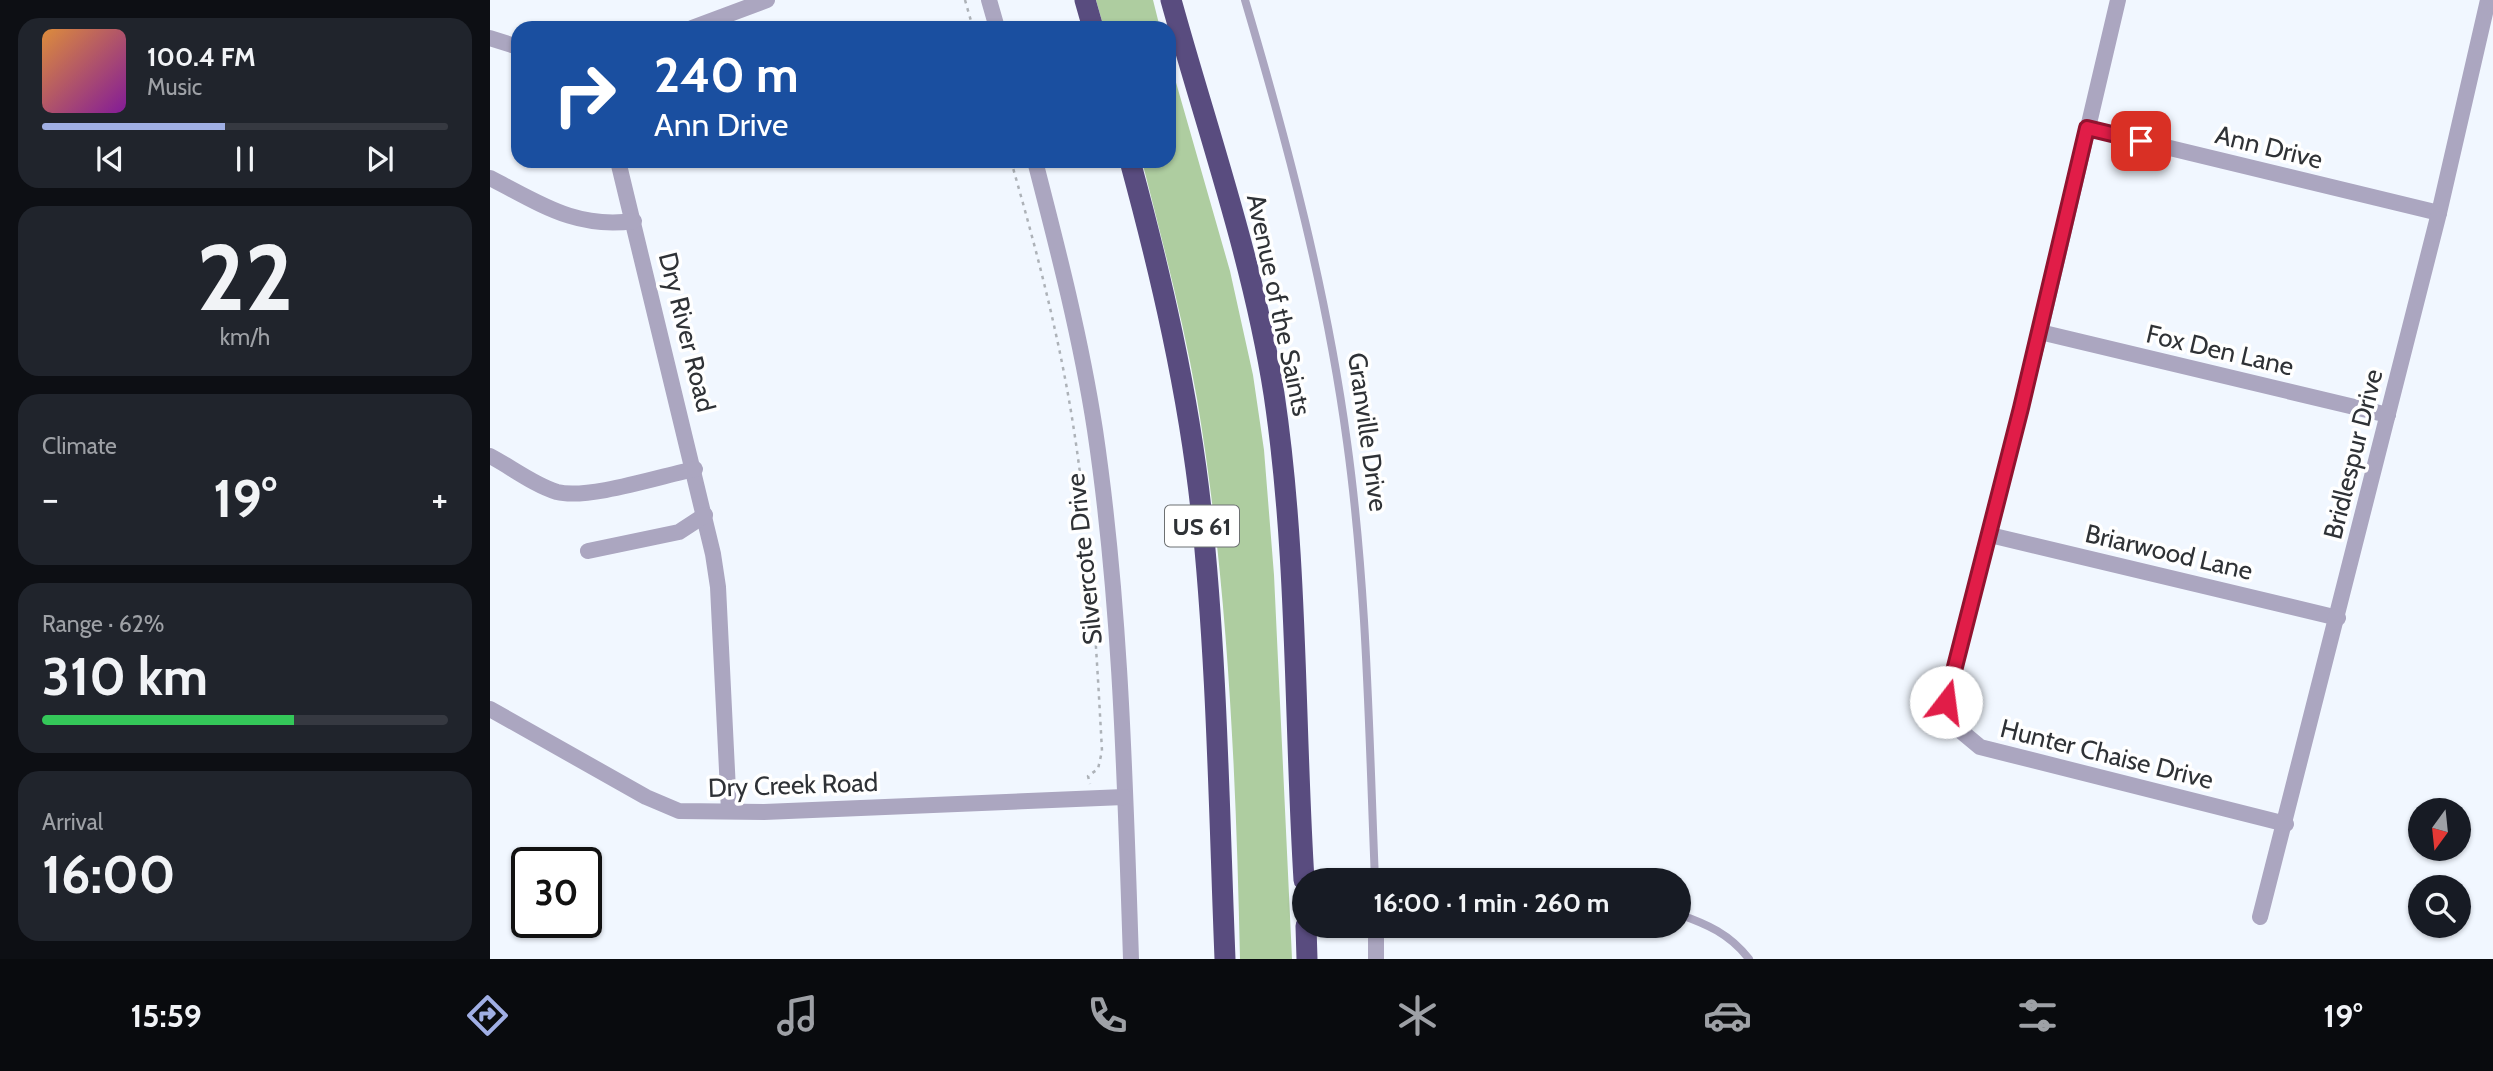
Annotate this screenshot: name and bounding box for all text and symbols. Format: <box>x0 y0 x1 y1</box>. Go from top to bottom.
text: 100.4 FM <box>147 41 256 73</box>
text: 240 m <box>654 45 799 104</box>
icon: right <box>539 49 630 140</box>
text: Music <box>147 73 202 101</box>
text: Ann Drive <box>654 105 788 144</box>
pin <box>2111 111 2171 171</box>
street label: Ann Drive <box>2212 118 2326 176</box>
icon: arrive <box>2122 122 2160 160</box>
icon: previous <box>91 140 129 178</box>
icon: pause <box>226 140 264 178</box>
icon: next <box>361 140 399 178</box>
street label: Avenue of the Saints <box>1240 191 1318 419</box>
text: 22 <box>197 222 293 333</box>
street label: Dry River Road <box>652 249 722 415</box>
street label: Fox Den Lane <box>2143 318 2297 382</box>
text: km/h <box>220 323 270 351</box>
street label: Granville Drive <box>1341 351 1395 513</box>
street label: Bridlespur Drive <box>2316 366 2390 542</box>
text: Climate <box>42 432 117 460</box>
text: 19° <box>213 467 277 530</box>
street label: Silvercote Drive <box>1059 472 1109 646</box>
text: − <box>42 475 59 522</box>
text: + <box>431 475 448 522</box>
road number: US 61 <box>1165 505 1239 546</box>
street label: Briarwood Lane <box>2082 517 2256 587</box>
text: Range · 62% <box>42 610 165 638</box>
text: 310 km <box>42 645 208 708</box>
position arrow <box>1909 665 1983 739</box>
street label: Hunter Chaise Drive <box>1997 712 2217 796</box>
street label: Dry Creek Road <box>707 766 879 804</box>
north arrow <box>2408 798 2471 861</box>
map controls <box>2408 798 2471 938</box>
text: Arrival <box>42 808 103 836</box>
text: 16:00 <box>42 843 175 906</box>
speed limit sign: 30 <box>511 847 602 938</box>
button: search <box>2408 875 2471 938</box>
text: 16:00 · 1 min · 260 m <box>1374 887 1609 919</box>
icon: directions <box>463 991 512 1040</box>
icon: music <box>773 991 822 1040</box>
icon: phone <box>1083 991 1132 1040</box>
icon: climate <box>1393 991 1442 1040</box>
icon: car <box>1703 991 1752 1040</box>
icon: filters <box>2013 991 2062 1040</box>
text: 15:59 <box>131 996 202 1035</box>
text: 19° <box>2323 996 2362 1035</box>

